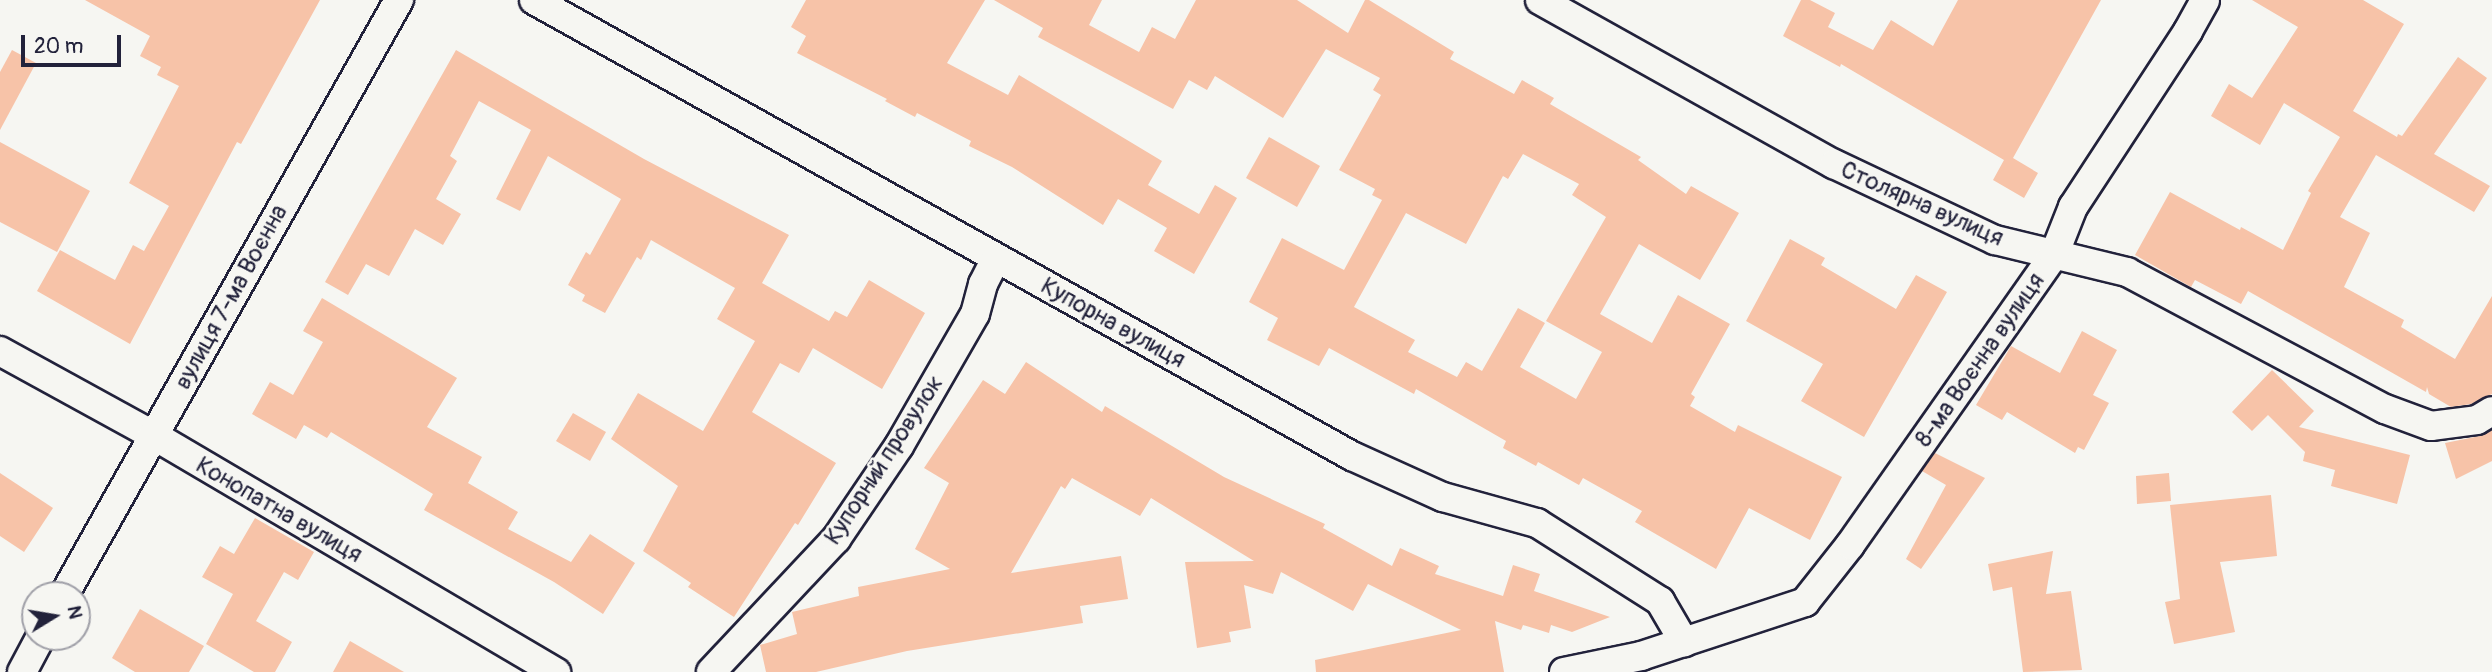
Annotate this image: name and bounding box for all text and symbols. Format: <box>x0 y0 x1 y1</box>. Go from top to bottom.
scale bar <box>24 21 124 65</box>
text: 20 m <box>34 33 83 60</box>
street label: Столярна вулиця <box>1836 155 2008 253</box>
street label: вулиця 7-ма Воєнна <box>168 200 294 394</box>
street label: 8-ма Воєнна вулиця <box>1909 267 2051 453</box>
street label: Купорна вулиця <box>1036 271 1190 375</box>
street label: Купорний провулок <box>818 370 950 550</box>
street label: Конопатна вулиця <box>191 451 367 569</box>
north arrow <box>21 581 91 651</box>
text: N <box>62 604 88 621</box>

